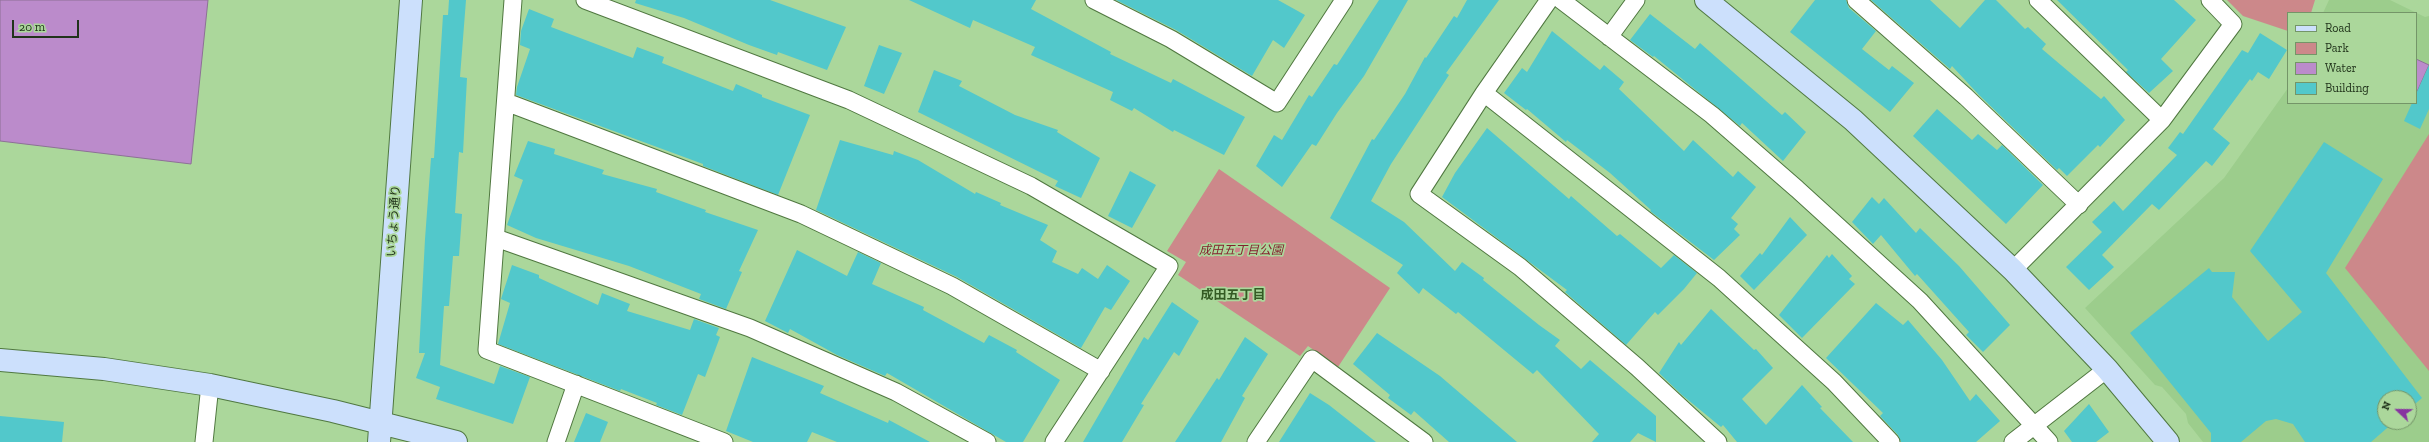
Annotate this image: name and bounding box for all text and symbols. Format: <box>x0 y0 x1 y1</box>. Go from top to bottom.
scale bar <box>14 12 81 38</box>
legend <box>2287 12 2417 104</box>
text: 20 m <box>19 20 45 34</box>
text: Road <box>2325 21 2351 35</box>
text: Park <box>2325 41 2349 55</box>
text: Water <box>2325 61 2357 75</box>
text: Building <box>2325 81 2369 95</box>
street label: いちょう通り <box>384 185 404 257</box>
park label: 成田五丁目公園 <box>1199 244 1283 258</box>
district label: 成田五丁目 <box>1201 287 1265 303</box>
north arrow <box>2377 390 2417 430</box>
text: N <box>2379 399 2394 412</box>

